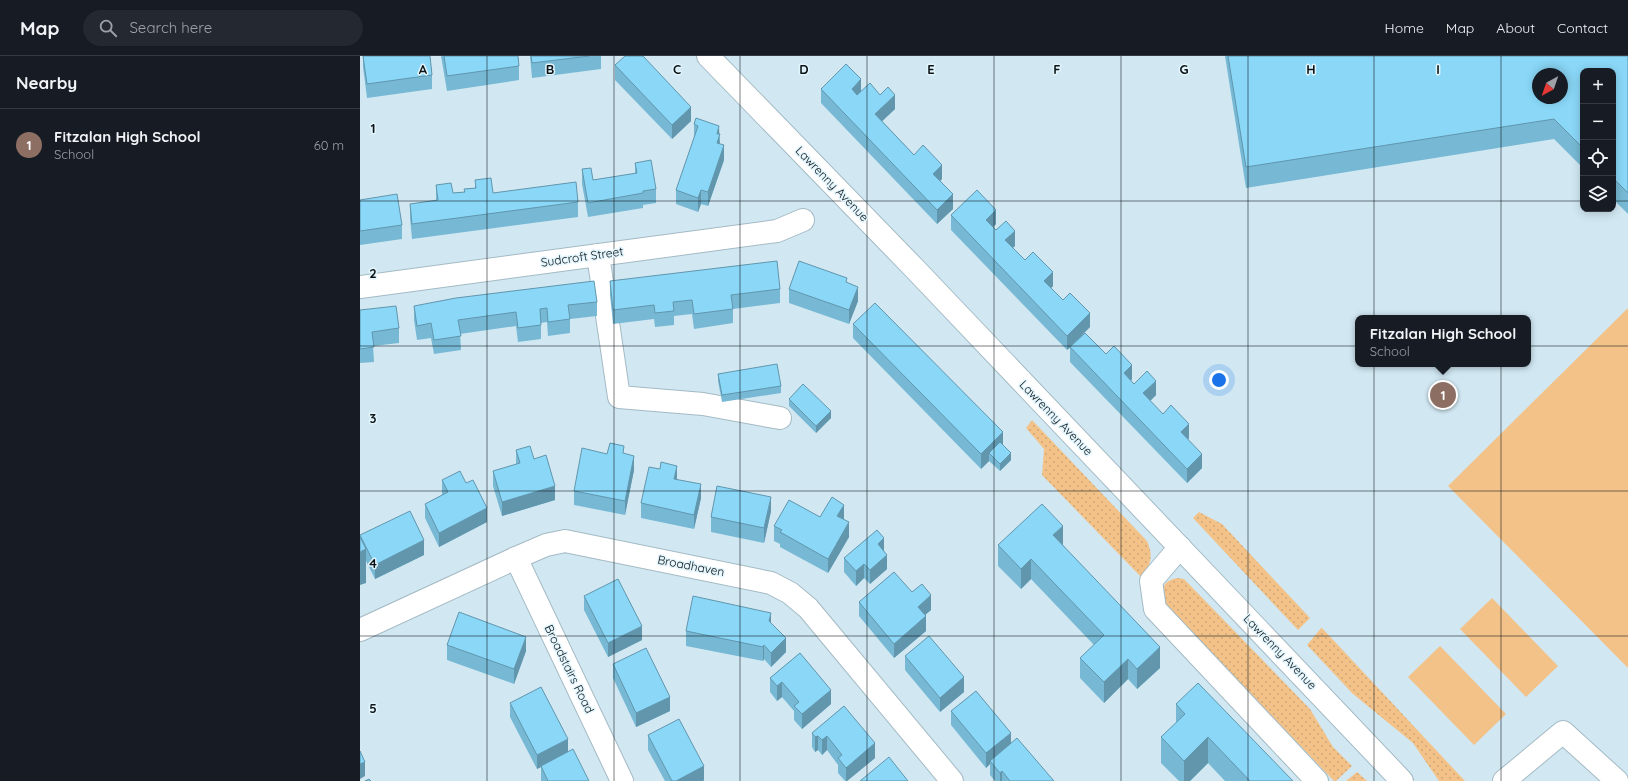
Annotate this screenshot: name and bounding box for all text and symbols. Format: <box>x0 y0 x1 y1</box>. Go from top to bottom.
search box <box>83 10 363 46</box>
text: Map <box>20 16 59 40</box>
icon: search <box>97 17 119 39</box>
text: Search here <box>129 18 212 37</box>
text: Home <box>1385 19 1424 37</box>
text: Map <box>1446 19 1474 37</box>
text: About <box>1496 19 1535 37</box>
text: Contact <box>1557 19 1608 37</box>
text: A <box>419 61 428 77</box>
text: B <box>546 61 554 77</box>
text: C <box>673 61 681 77</box>
text: D <box>799 61 809 77</box>
text: E <box>927 61 935 77</box>
text: F <box>1053 61 1061 77</box>
text: G <box>1179 61 1189 77</box>
text: H <box>1306 61 1316 77</box>
text: I <box>1436 61 1440 77</box>
north arrow <box>1532 68 1568 104</box>
map controls <box>1580 68 1616 212</box>
button: + <box>1580 68 1616 104</box>
text: Nearby <box>16 72 77 93</box>
button: − <box>1580 104 1616 140</box>
text: 1 <box>370 120 376 136</box>
text: Fitzalan High School <box>54 127 201 146</box>
text: 1 <box>26 137 32 153</box>
text: 60 m <box>314 137 344 153</box>
button: locate <box>1580 140 1616 176</box>
street label: Lawrenny Avenue <box>793 143 872 225</box>
text: School <box>54 146 94 162</box>
button: layers <box>1580 176 1616 212</box>
street label: Sudcroft Street <box>540 243 624 270</box>
text: 2 <box>369 265 377 281</box>
popup <box>1355 315 1531 367</box>
text: Fitzalan High School <box>1370 324 1516 343</box>
text: School <box>1370 343 1410 359</box>
your location <box>1209 370 1229 390</box>
street label: Lawrenny Avenue <box>1017 377 1096 459</box>
pin: 1 <box>1430 380 1456 410</box>
text: 3 <box>370 410 377 426</box>
street label: Broadhaven <box>656 552 726 579</box>
text: 4 <box>369 555 377 571</box>
street label: Lawrenny Avenue <box>1241 611 1320 693</box>
street label: Broadstairs Road <box>541 622 597 716</box>
text: 5 <box>369 700 377 716</box>

